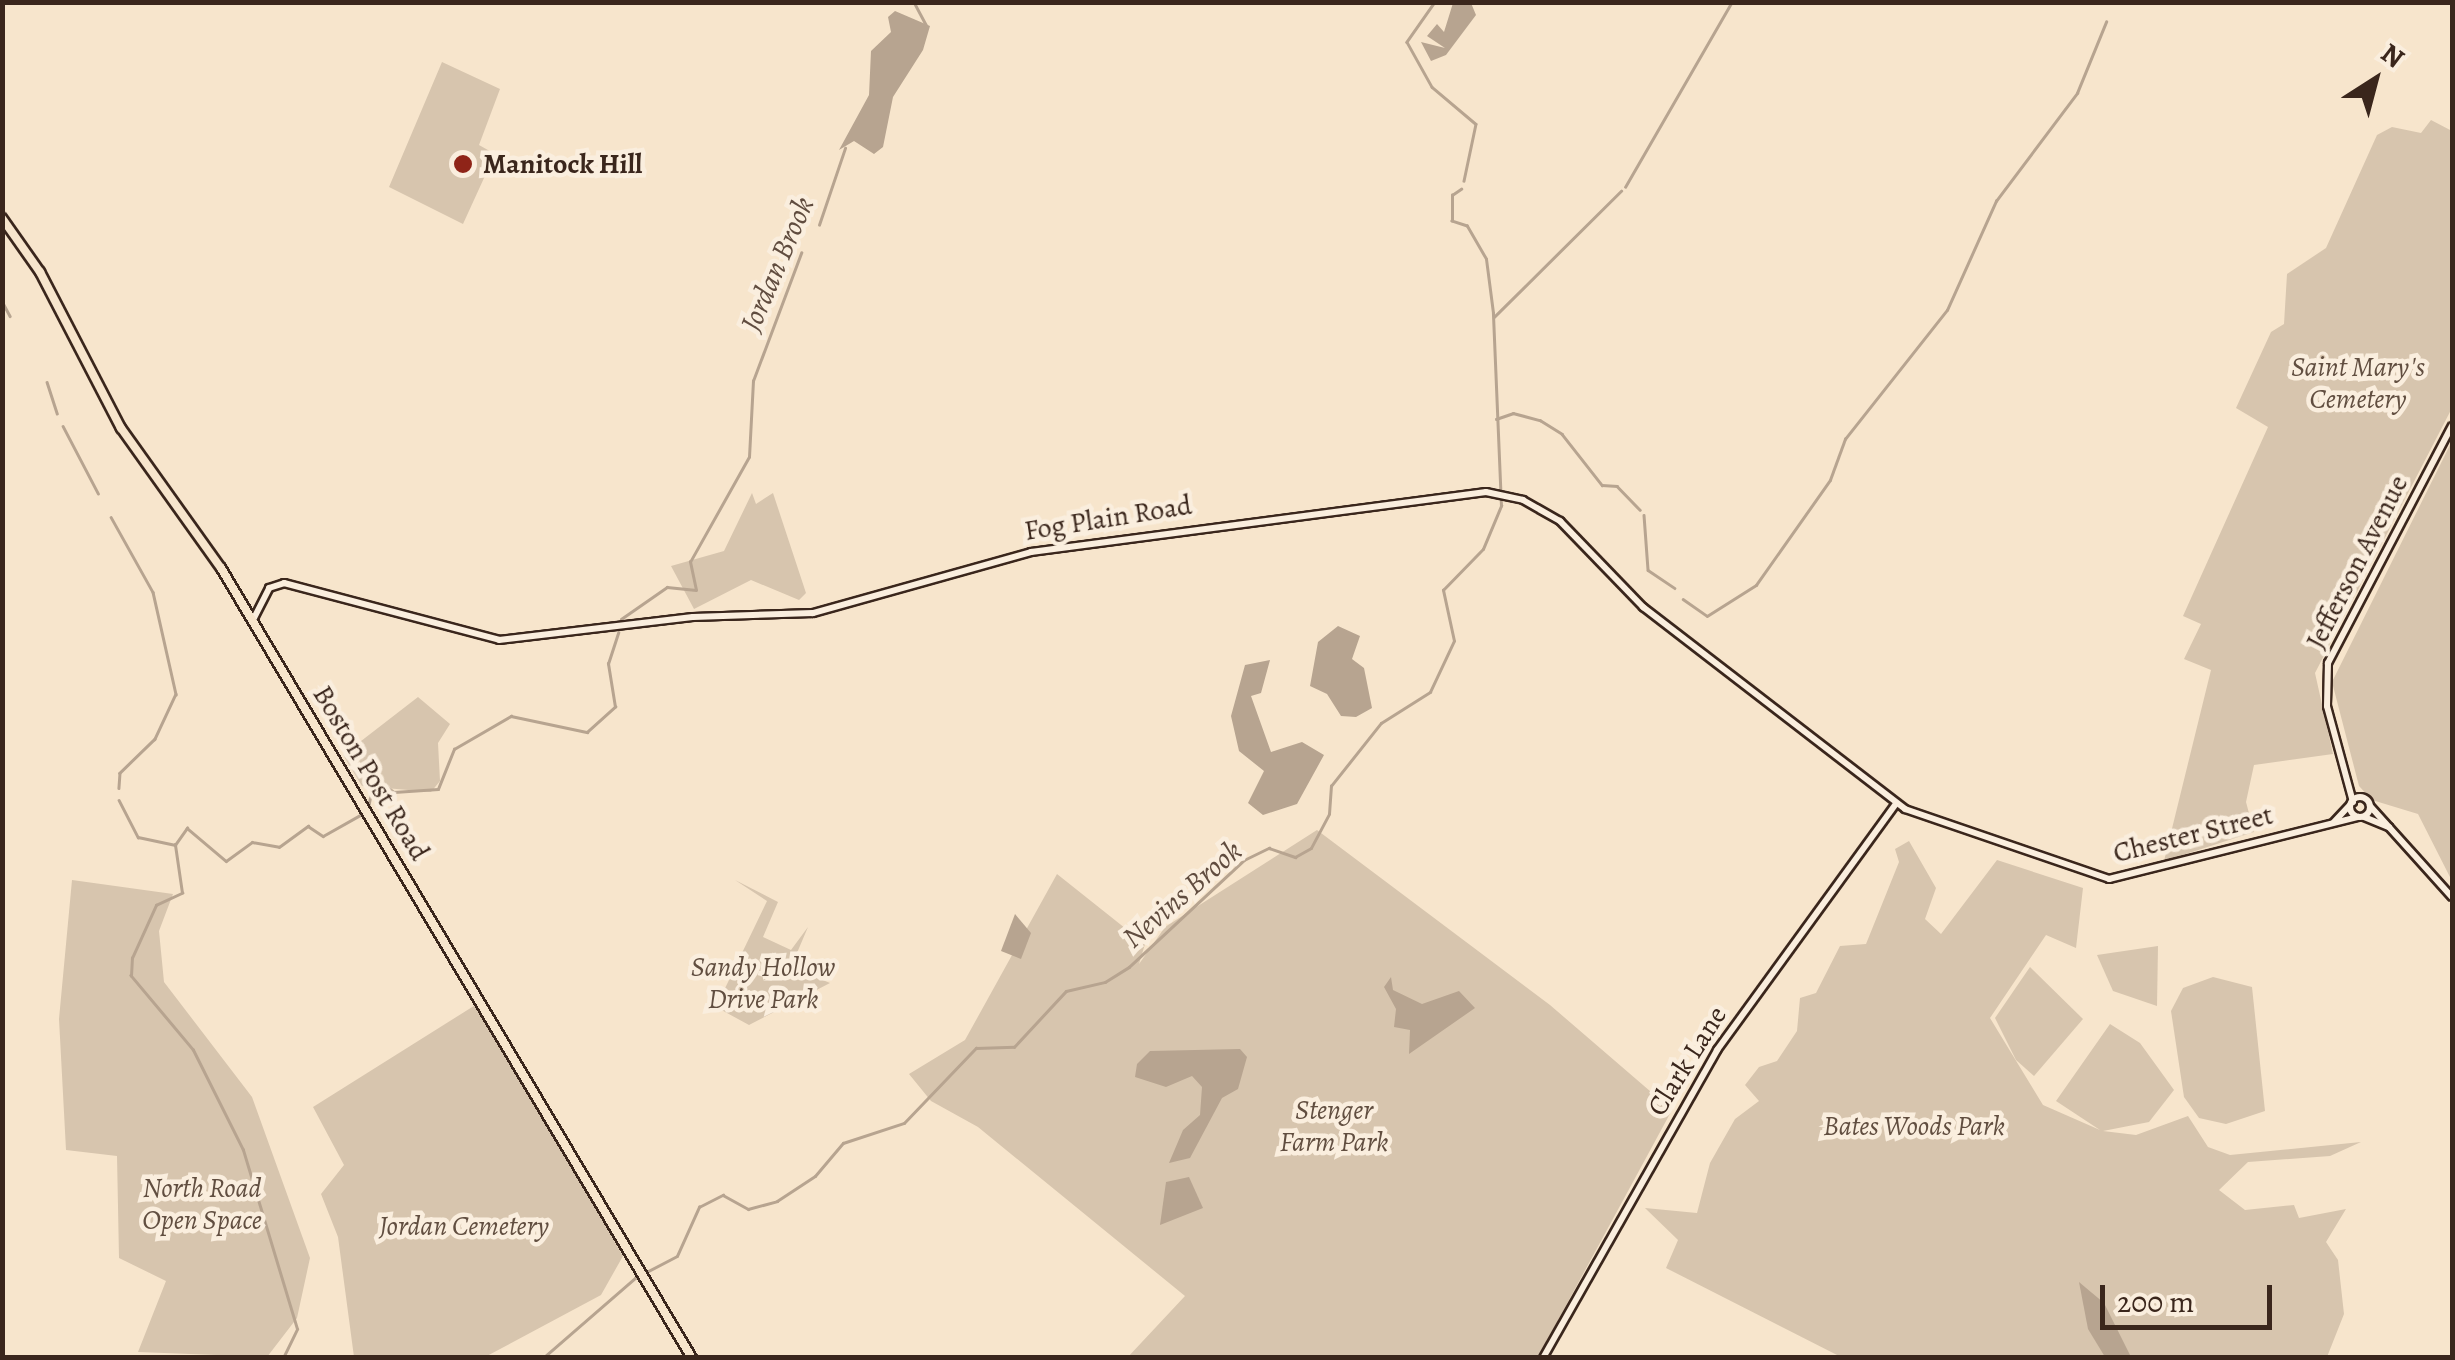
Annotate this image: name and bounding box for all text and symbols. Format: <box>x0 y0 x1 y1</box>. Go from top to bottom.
north arrow <box>2325 30 2425 130</box>
text: N <box>2373 34 2412 77</box>
place label: Manitock Hill <box>483 147 642 181</box>
marker: Manitock Hill <box>452 153 474 175</box>
water label: Jordan Brook <box>733 191 821 337</box>
park label: Saint Mary's Cemetery <box>2291 350 2425 416</box>
street label: Jefferson Avenue <box>2299 470 2415 654</box>
street label: Fog Plain Road <box>1022 488 1194 548</box>
street label: Boston Post Road <box>306 679 436 867</box>
street label: Chester Street <box>2110 798 2276 870</box>
water label: Nevins Brook <box>1115 832 1249 956</box>
park label: Sandy Hollow Drive Park <box>691 950 835 1016</box>
street label: Clark Lane <box>1640 1000 1734 1122</box>
park label: Stenger Farm Park <box>1279 1093 1389 1159</box>
park label: Bates Woods Park <box>1823 1109 2005 1143</box>
park label: North Road Open Space <box>142 1171 262 1237</box>
park label: Jordan Cemetery <box>379 1209 549 1243</box>
scale bar <box>2105 1265 2278 1327</box>
text: 200 m <box>2117 1282 2194 1322</box>

